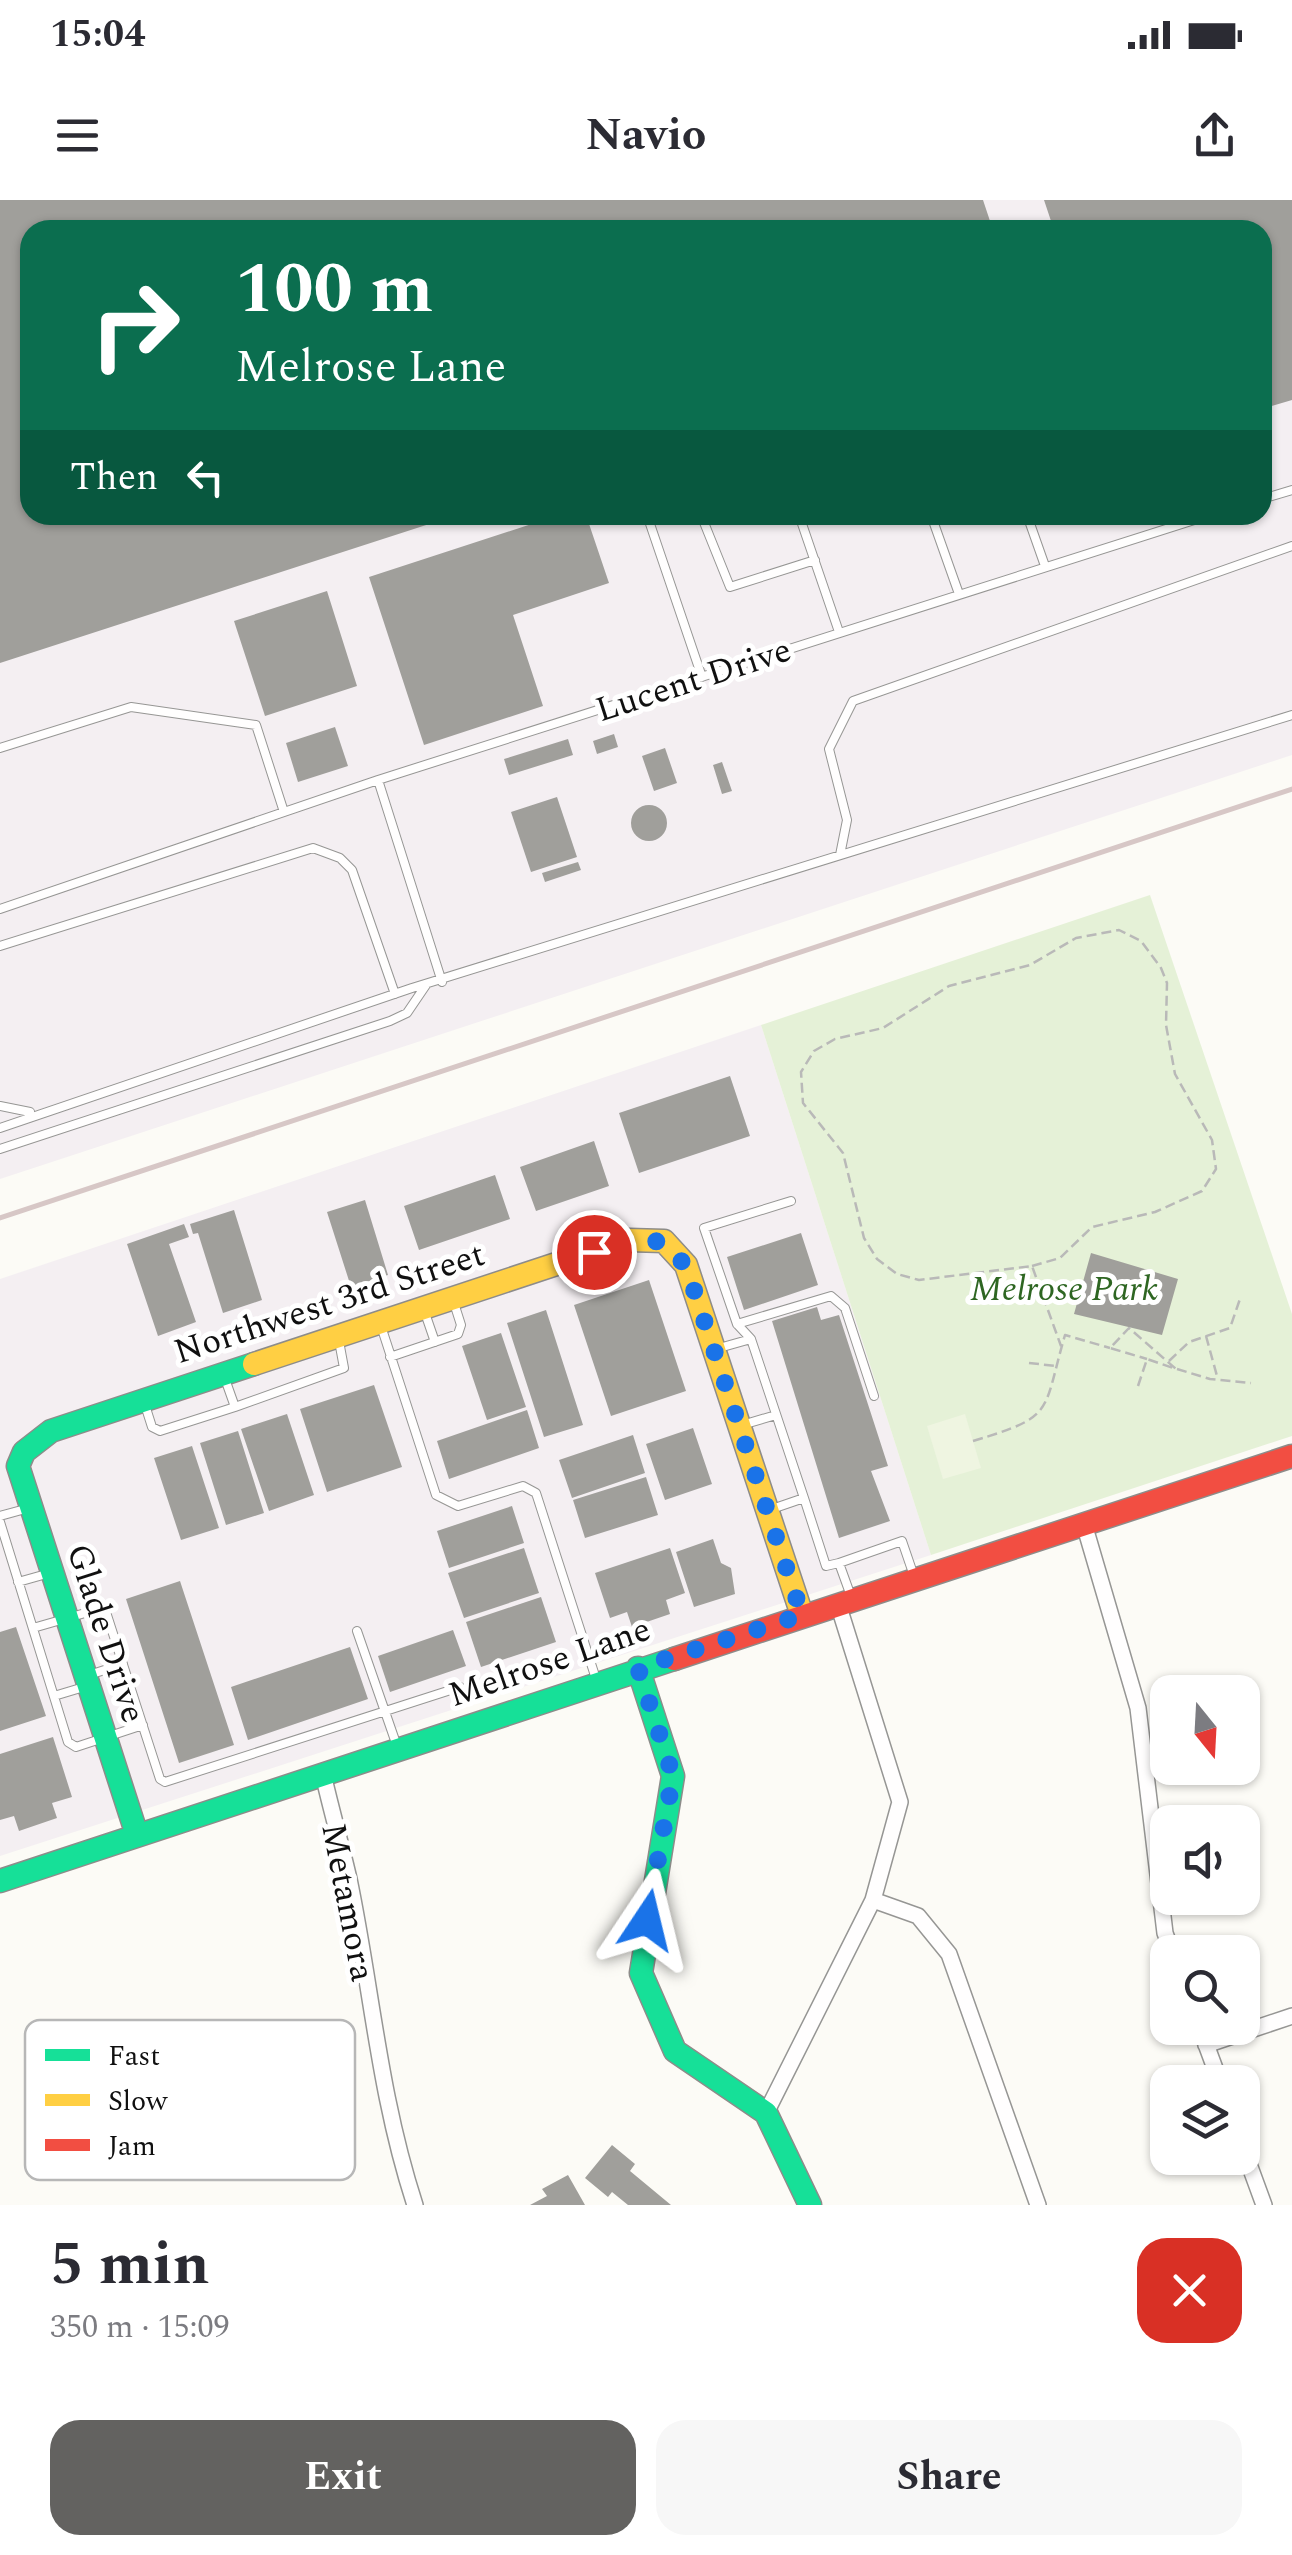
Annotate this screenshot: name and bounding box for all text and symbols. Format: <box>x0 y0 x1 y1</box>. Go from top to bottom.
text: 15:04 <box>50 6 145 64</box>
text: Navio <box>585 101 707 170</box>
icon: menu <box>50 108 105 163</box>
icon: share <box>1187 108 1242 163</box>
text: 100 m <box>235 237 433 343</box>
icon: right <box>70 260 200 390</box>
text: Melrose Lane <box>235 333 506 402</box>
text: Then <box>70 449 158 507</box>
icon: left <box>178 450 233 505</box>
street label: Lucent Drive <box>589 624 798 737</box>
pin <box>552 1210 637 1295</box>
icon: arrive <box>567 1225 622 1280</box>
street label: Northwest 3rd Street <box>167 1228 492 1379</box>
park label: Melrose Park <box>970 1263 1158 1316</box>
street label: Glade Drive <box>52 1537 159 1730</box>
street label: Melrose Lane <box>441 1603 658 1722</box>
north arrow <box>1150 1675 1260 1785</box>
map controls <box>1150 1675 1260 2175</box>
button: sound <box>1150 1805 1260 1915</box>
street label: Metamora <box>306 1819 389 1986</box>
position arrow <box>595 1868 699 1972</box>
button: search <box>1150 1935 1260 2045</box>
legend <box>25 2020 355 2180</box>
text: Fast <box>108 2035 160 2078</box>
button: layers <box>1150 2065 1260 2175</box>
text: Slow <box>108 2080 168 2123</box>
text: Jam <box>108 2125 156 2168</box>
text: 5 min <box>50 2219 210 2311</box>
button: close <box>1137 2238 1242 2343</box>
text: 350 m · 15:09 <box>50 2303 230 2352</box>
button: Exit <box>50 2420 636 2535</box>
button: Share <box>656 2420 1242 2535</box>

